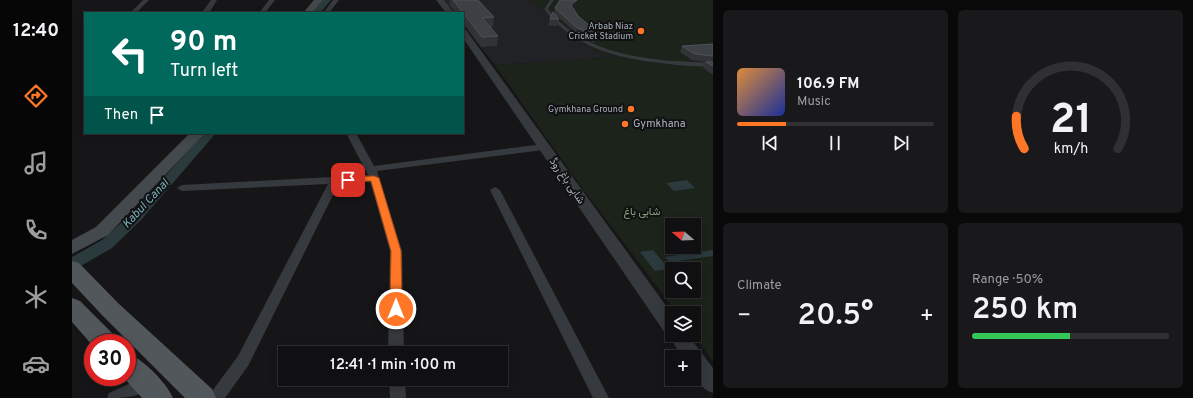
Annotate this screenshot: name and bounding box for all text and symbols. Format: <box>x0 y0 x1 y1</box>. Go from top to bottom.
text: 12:40 <box>13 20 59 43</box>
place label: Arbab Niaz Cricket Stadium <box>569 21 633 42</box>
text: 90 m <box>170 25 237 61</box>
marker: Arbab Niaz Cricket Stadium <box>636 26 646 36</box>
icon: left <box>104 28 156 80</box>
text: Turn left <box>170 60 238 83</box>
text: 106.9 FM <box>797 75 859 94</box>
icon: directions <box>22 82 50 110</box>
text: Music <box>797 94 831 110</box>
text: 21 <box>1049 95 1092 148</box>
icon: arrive <box>146 104 168 126</box>
place label: Gymkhana Ground <box>548 104 623 115</box>
marker: Gymkhana Ground <box>626 104 636 114</box>
text: Then <box>104 106 138 125</box>
place label: Gymkhana <box>633 117 686 131</box>
marker: Gymkhana <box>620 119 630 129</box>
icon: previous <box>759 132 781 154</box>
icon: pause <box>824 132 846 154</box>
icon: next <box>890 132 912 154</box>
text: km/h <box>1053 140 1088 158</box>
icon: music <box>22 149 50 177</box>
street label: شاہی باغ روڈ <box>546 155 588 207</box>
pin <box>331 163 365 197</box>
icon: arrive <box>337 169 359 191</box>
water label: Kabul Canal <box>119 175 174 232</box>
park label: شاہی باغ <box>624 205 661 219</box>
icon: phone <box>22 216 50 244</box>
north arrow <box>665 218 701 254</box>
map controls <box>665 218 701 386</box>
button: search <box>665 262 701 298</box>
text: Range · 50% <box>972 272 1043 288</box>
text: Climate <box>737 278 782 294</box>
icon: climate <box>22 283 50 311</box>
position arrow <box>375 288 417 330</box>
text: 250 km <box>972 292 1078 329</box>
text: 20.5° <box>798 298 873 335</box>
text: − <box>737 303 751 330</box>
text: + <box>920 303 934 330</box>
button: layers <box>665 306 701 342</box>
speed limit sign: 30 <box>84 334 136 386</box>
icon: car <box>22 350 50 378</box>
button: + <box>665 350 701 386</box>
text: 12:41 · 1 min · 100 m <box>330 356 456 375</box>

